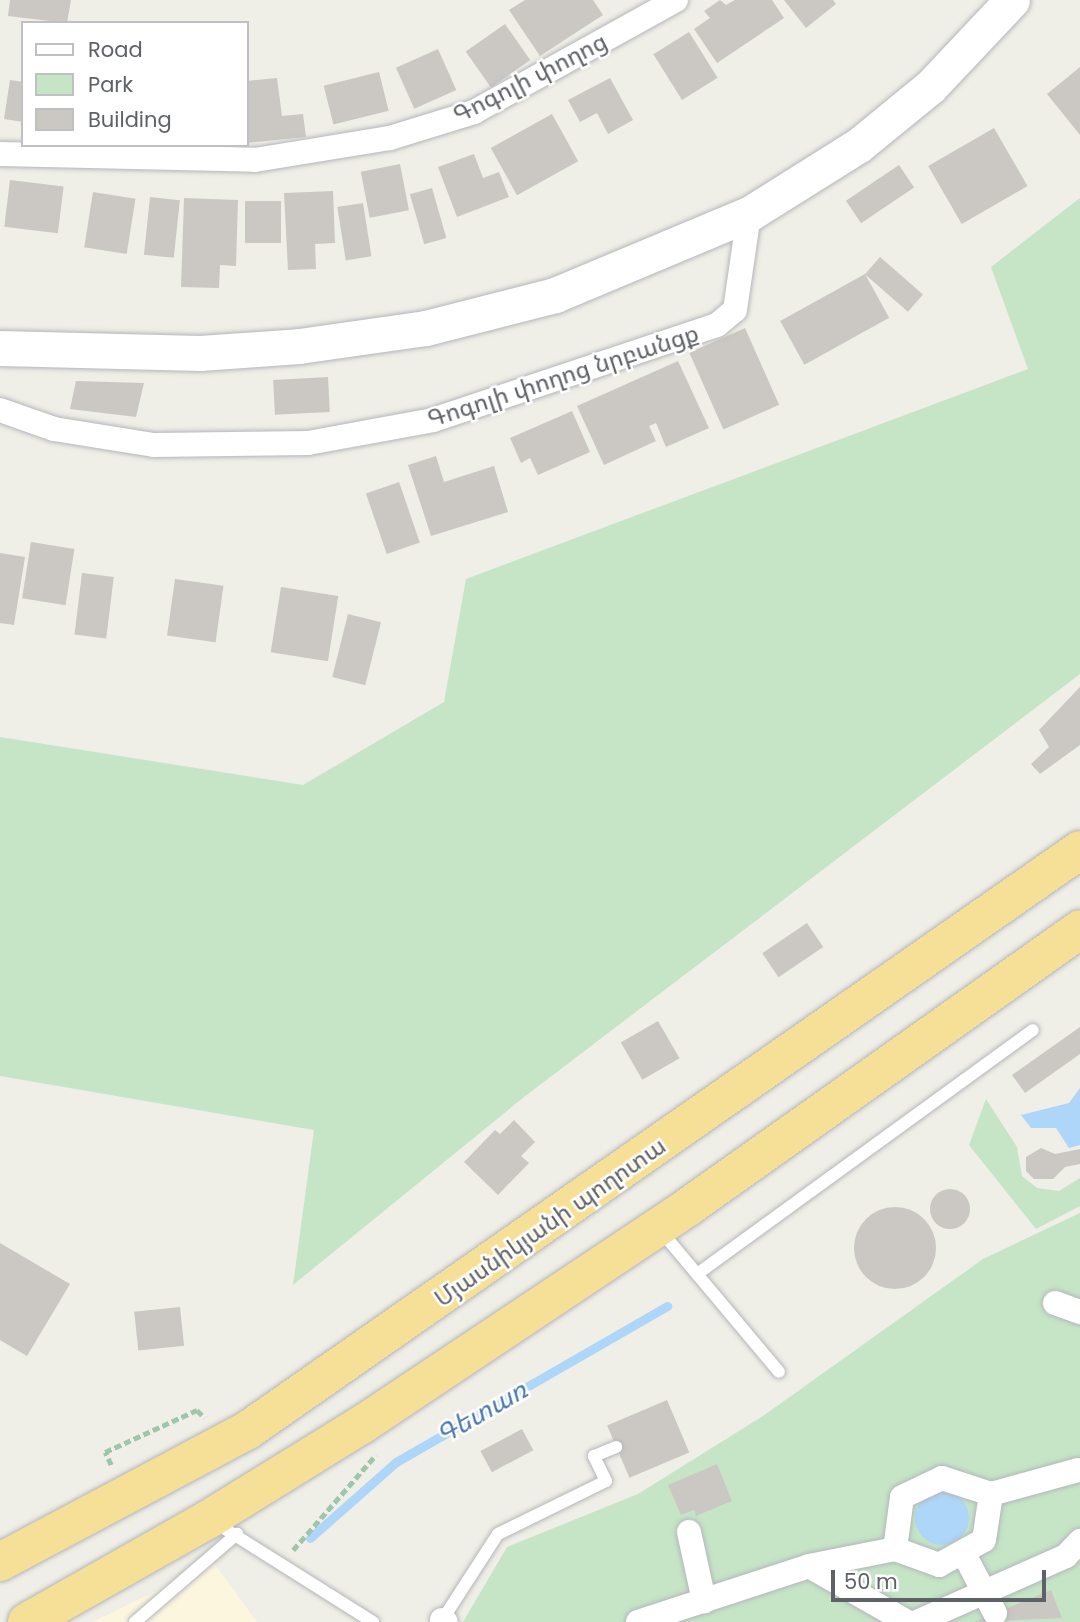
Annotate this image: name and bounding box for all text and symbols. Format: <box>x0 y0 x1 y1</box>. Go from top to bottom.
legend <box>21 21 248 147</box>
street label: Գոգոլի փողոց <box>448 27 612 129</box>
text: Road <box>88 35 143 64</box>
text: Park <box>88 70 133 99</box>
text: Building <box>88 105 172 134</box>
street label: Գոգոլի փողոց նրբանցք <box>424 318 702 434</box>
street label: Մյասնիկյանի պողոտա <box>429 1131 671 1313</box>
water label: Գետառ <box>431 1375 533 1451</box>
scale bar <box>835 1556 1050 1600</box>
text: 50 m <box>844 1567 898 1596</box>

